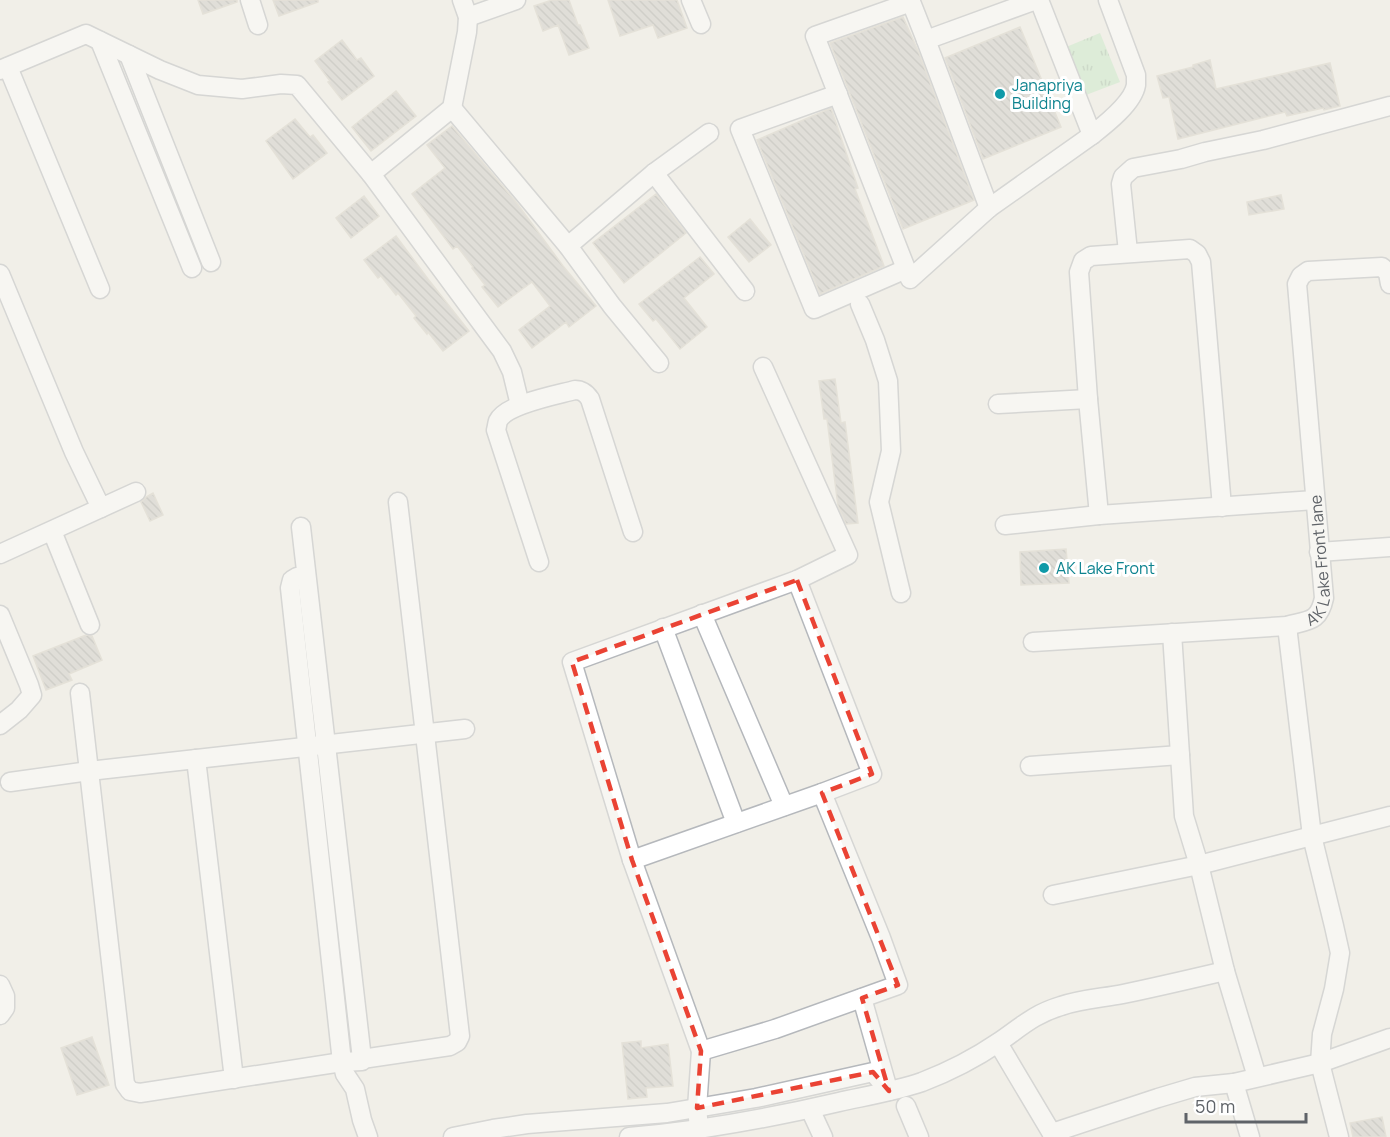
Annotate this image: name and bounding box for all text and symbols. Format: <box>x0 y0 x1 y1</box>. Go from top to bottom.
place label: Janapriya Building <box>1012 74 1083 114</box>
marker: Janapriya Building <box>993 87 1007 101</box>
text: AK Lake Front lane <box>1302 494 1335 631</box>
street label: AK Lake Front lane <box>1290 495 1312 629</box>
place label: AK Lake Front <box>1056 557 1155 579</box>
marker: AK Lake Front <box>1037 561 1051 575</box>
scale bar <box>1186 1086 1306 1124</box>
text: 50 m <box>1195 1094 1235 1118</box>

